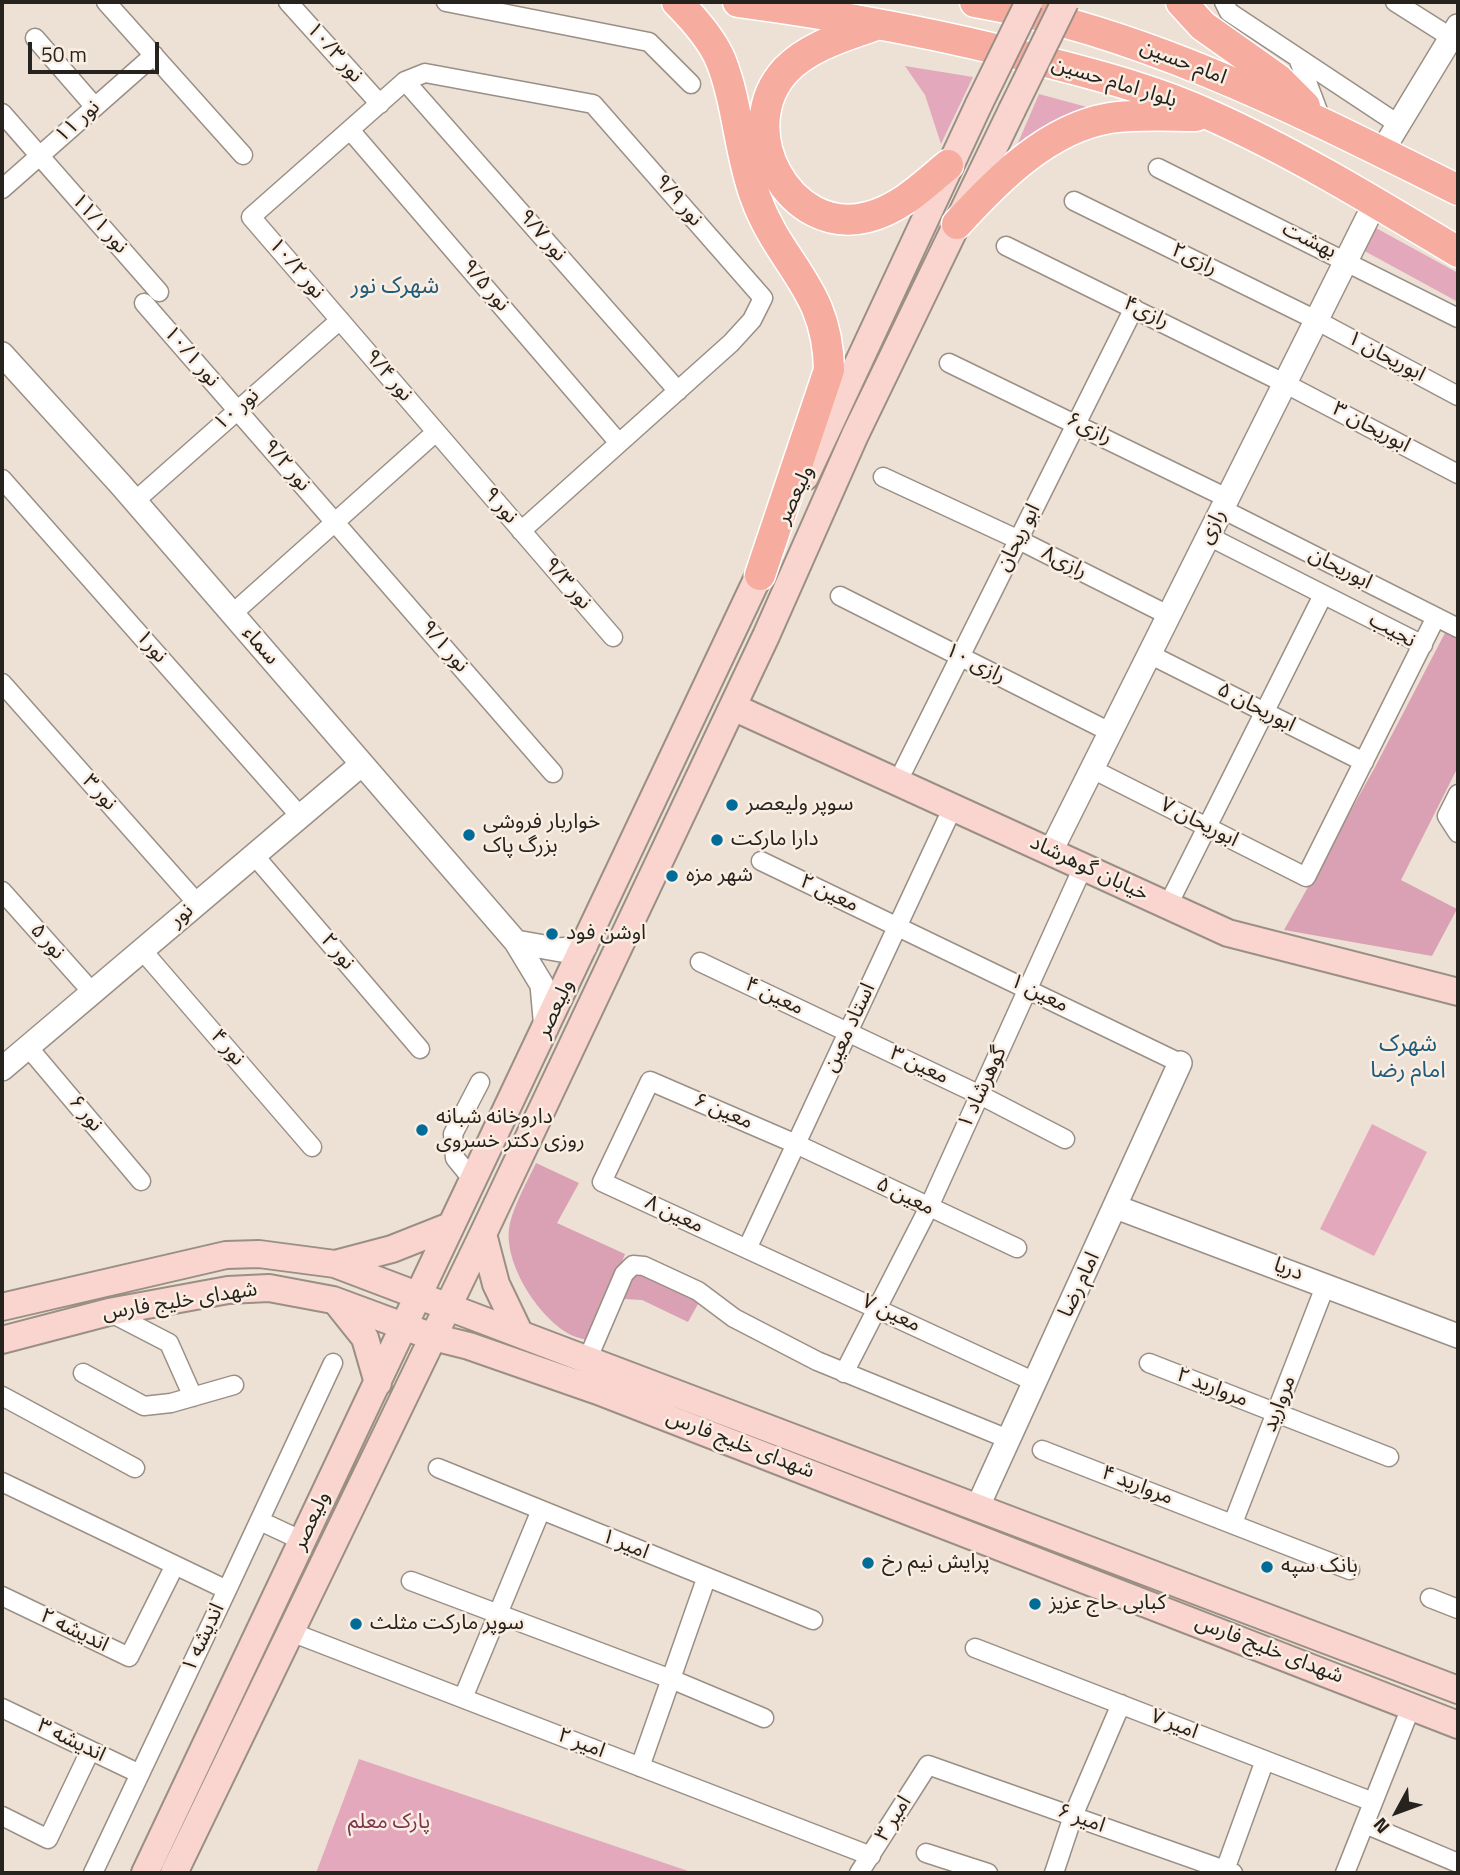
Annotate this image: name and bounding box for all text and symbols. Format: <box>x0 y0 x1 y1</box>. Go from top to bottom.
street label: نور ۱۰/۳ <box>300 18 368 88</box>
scale bar <box>32 28 163 72</box>
street label: امام حسین <box>1136 35 1230 91</box>
text: 50 m <box>41 38 87 70</box>
street label: بلوار امام حسین <box>1048 52 1180 114</box>
street label: نور ۱۱ <box>50 95 106 149</box>
street label: نور ۹/۹ <box>649 170 707 232</box>
street label: نور ۱۱/۱ <box>65 189 133 259</box>
street label: نور ۹/۷ <box>513 205 571 267</box>
street label: بهشت <box>1278 217 1340 265</box>
street label: نور ۱۰/۲ <box>263 233 329 305</box>
street label: رازی۲ <box>1167 238 1221 282</box>
street label: نور ۹/۵ <box>456 255 514 317</box>
district label: شهرک نور <box>351 273 439 301</box>
street label: رازی۴ <box>1119 291 1173 335</box>
street label: نور ۱۰/۱ <box>158 321 224 393</box>
street label: ابوریحان ۱ <box>1343 326 1429 388</box>
street label: نور ۹/۴ <box>359 345 417 407</box>
street label: نور ۱۰ <box>209 383 265 437</box>
street label: ابوریحان ۳ <box>1328 397 1414 459</box>
street label: رازی۶ <box>1062 407 1116 451</box>
street label: نور ۹/۲ <box>257 435 315 497</box>
street label: ولیعصر <box>772 462 820 528</box>
street label: نور ۹ <box>477 483 523 529</box>
street label: ابو ریحان <box>991 500 1047 576</box>
street label: رازی <box>1194 505 1232 549</box>
street label: رازی۸ <box>1037 541 1091 585</box>
street label: ابوریحان <box>1304 542 1376 596</box>
street label: نور ۹/۳ <box>538 553 596 615</box>
street label: نجیب <box>1364 608 1420 654</box>
street label: نور ۹/۱ <box>415 616 473 678</box>
street label: سماء <box>236 621 284 671</box>
street label: نور۱ <box>130 625 172 669</box>
street label: رازی ۱۰ <box>941 638 1009 690</box>
street label: ابوریحان ۵ <box>1213 678 1299 738</box>
street label: نور ۳ <box>76 770 122 816</box>
place label: سوپر ولیعصر <box>746 792 853 818</box>
street label: ابوریحان ۷ <box>1156 793 1242 853</box>
marker: سوپر ولیعصر <box>724 797 740 813</box>
place label: خواربار فروشی بزرگ پاک <box>483 810 600 860</box>
marker: خواربار فروشی بزرگ پاک <box>461 827 477 843</box>
place label: دارا مارکت <box>731 827 818 853</box>
street label: خیابان گوهرشاد <box>1026 831 1152 907</box>
marker: دارا مارکت <box>709 832 725 848</box>
place label: شهر مزه <box>686 863 753 889</box>
marker: شهر مزه <box>664 868 680 884</box>
street label: معین ۲ <box>796 870 862 918</box>
street label: نور <box>165 899 199 933</box>
street label: نور ۵ <box>24 919 70 965</box>
place label: اوشن فود <box>566 921 646 947</box>
marker: اوشن فود <box>544 926 560 942</box>
street label: نور ۲ <box>315 929 359 975</box>
street label: معین ۱ <box>1006 969 1072 1019</box>
street label: معین ۴ <box>741 973 807 1021</box>
street label: ولیعصر <box>532 976 580 1042</box>
street label: استاد معین <box>818 980 882 1076</box>
street label: نور ۴ <box>204 1025 250 1071</box>
district label: شهرک امام رضا <box>1370 1031 1446 1085</box>
street label: معین ۳ <box>886 1042 952 1090</box>
street label: گوهرشاد ۱ <box>953 1043 1013 1133</box>
street label: معین ۶ <box>690 1088 756 1136</box>
street label: نور ۶ <box>63 1091 107 1137</box>
place label: داروخانه شبانه روزی دکتر خسروی <box>436 1105 585 1155</box>
marker: داروخانه شبانه روزی دکتر خسروی <box>414 1122 430 1138</box>
street label: معین ۵ <box>872 1172 938 1222</box>
street label: معین ۸ <box>641 1191 707 1239</box>
street label: امام رضا <box>1054 1248 1106 1322</box>
street label: دریا <box>1270 1253 1306 1287</box>
street label: شهدای خلیج فارس <box>101 1277 259 1327</box>
street label: معین ۷ <box>858 1290 924 1338</box>
street label: مروارید ۲ <box>1173 1363 1251 1413</box>
street label: مروارید <box>1258 1372 1302 1436</box>
street label: شهدای خلیج فارس <box>662 1405 818 1485</box>
street label: مروارید ۴ <box>1098 1461 1176 1511</box>
street label: ولیعصر <box>288 1488 336 1554</box>
street label: امیر ۱ <box>598 1524 652 1566</box>
place label: پرایش نیم رخ <box>882 1550 990 1576</box>
place label: بانک سپه <box>1281 1554 1358 1580</box>
marker: پرایش نیم رخ <box>860 1555 876 1571</box>
marker: بانک سپه <box>1259 1559 1275 1575</box>
place label: کبابی حاج عزیز <box>1049 1591 1166 1617</box>
marker: کبابی حاج عزیز <box>1027 1596 1043 1612</box>
street label: اندیشه ۱ <box>177 1600 231 1676</box>
street label: اندیشه ۲ <box>36 1604 112 1658</box>
street label: شهدای خلیج فارس <box>1191 1610 1347 1690</box>
place label: سوپر مارکت مثلث <box>370 1611 524 1637</box>
marker: سوپر مارکت مثلث <box>348 1616 364 1632</box>
street label: امیر ۷ <box>1147 1704 1201 1746</box>
street label: اندیشه ۳ <box>33 1714 109 1768</box>
street label: امیر ۲ <box>554 1723 608 1765</box>
north arrow <box>1362 1777 1432 1847</box>
street label: امیر ۳ <box>870 1792 918 1846</box>
street label: امیر ۶ <box>1054 1799 1108 1839</box>
park label: پارک معلم <box>348 1810 430 1836</box>
text: N <box>1366 1812 1396 1841</box>

